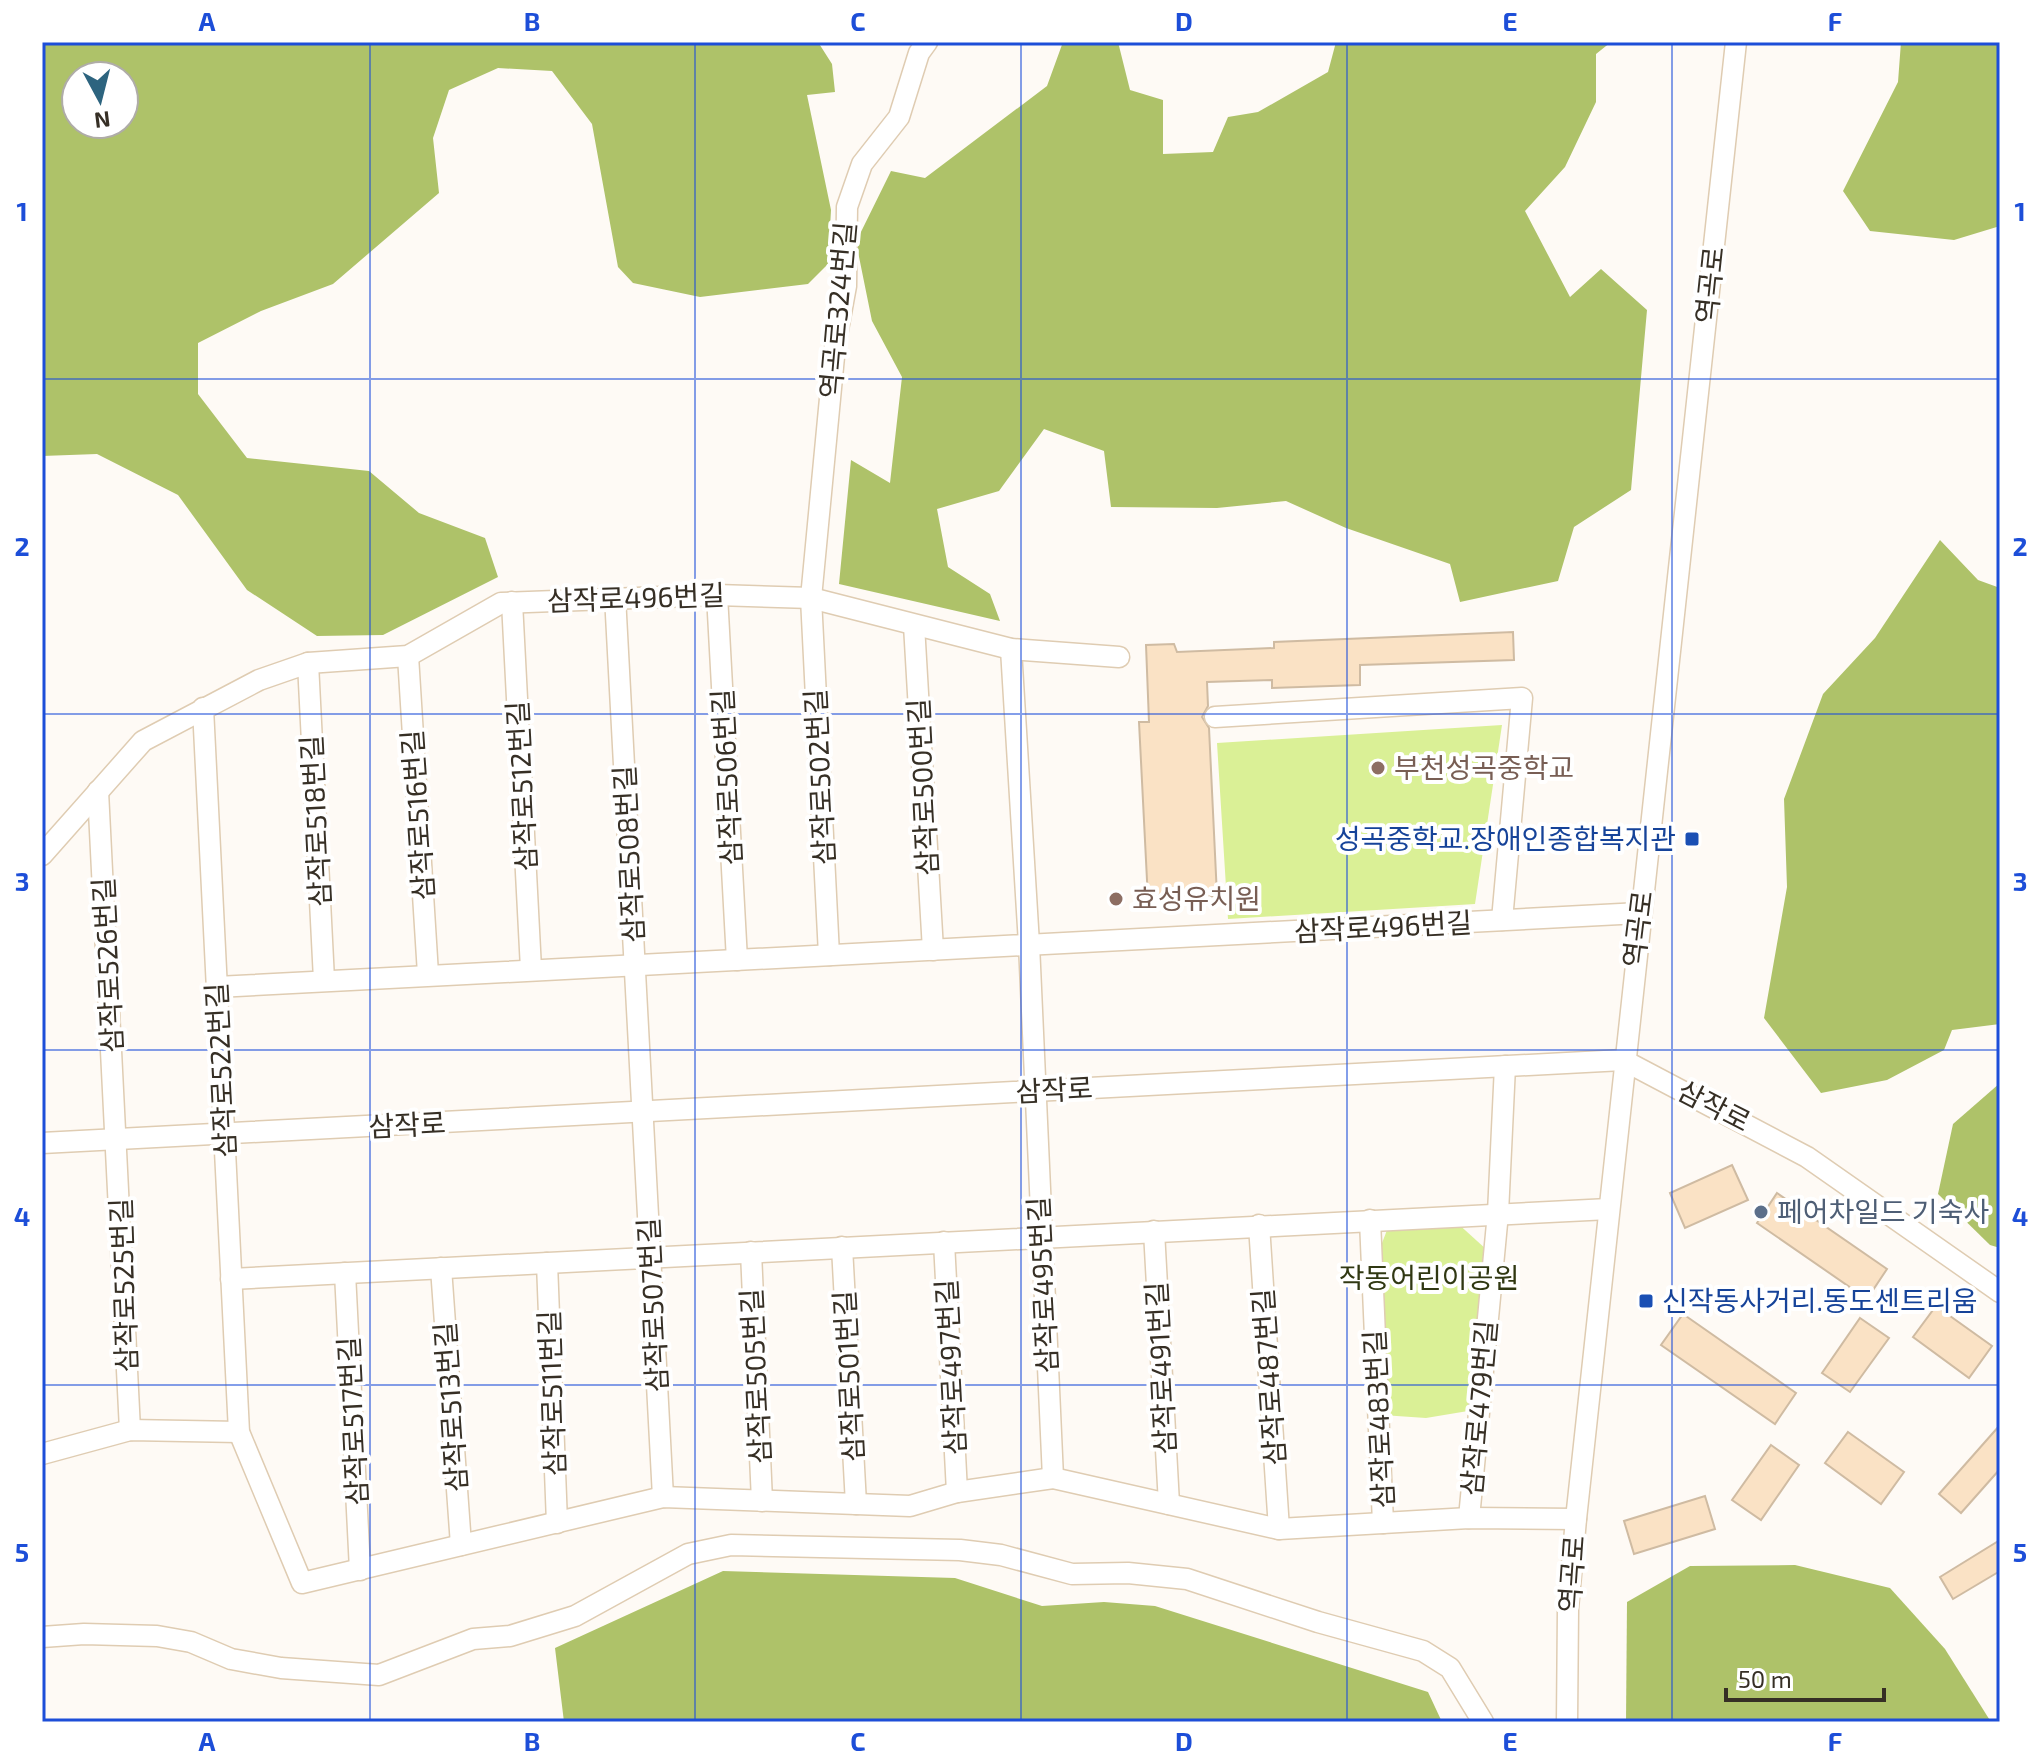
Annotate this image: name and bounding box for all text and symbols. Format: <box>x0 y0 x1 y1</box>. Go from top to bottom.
text: A <box>199 5 216 36</box>
text: B <box>524 5 540 36</box>
text: C <box>850 5 866 36</box>
text: D <box>1175 5 1193 36</box>
text: E <box>1502 5 1518 36</box>
text: F <box>1828 5 1842 36</box>
north arrow <box>60 60 140 140</box>
text: N <box>93 107 112 135</box>
text: 1 <box>16 195 28 226</box>
text: 1 <box>2014 195 2026 226</box>
street label: 역곡로324번길 <box>812 220 862 400</box>
street label: 역곡로 <box>1688 245 1730 325</box>
text: 2 <box>14 530 30 561</box>
text: 2 <box>2012 530 2028 561</box>
street label: 삼작로496번길 <box>546 577 726 617</box>
street label: 삼작로506번길 <box>704 688 748 866</box>
street label: 삼작로502번길 <box>797 688 841 866</box>
street label: 삼작로500번길 <box>900 697 944 877</box>
street label: 삼작로512번길 <box>500 700 542 872</box>
street label: 삼작로516번길 <box>394 729 440 902</box>
street label: 삼작로518번길 <box>294 734 336 908</box>
place label: 부천성곡중학교 <box>1394 750 1574 784</box>
marker: 부천성곡중학교 <box>1369 759 1387 777</box>
street label: 삼작로508번길 <box>606 764 650 944</box>
place label: 성곡중학교.장애인종합복지관 <box>1335 821 1676 855</box>
marker: 성곡중학교.장애인종합복지관 <box>1683 830 1701 848</box>
text: 3 <box>15 865 29 896</box>
text: 3 <box>2013 865 2027 896</box>
street label: 삼작로526번길 <box>85 877 129 1054</box>
place label: 효성유치원 <box>1132 881 1261 915</box>
street label: 역곡로 <box>1615 888 1659 969</box>
marker: 효성유치원 <box>1107 890 1125 908</box>
street label: 삼작로496번길 <box>1293 904 1473 948</box>
street label: 삼작로522번길 <box>198 982 242 1158</box>
street label: 삼작로 <box>1014 1070 1093 1108</box>
street label: 삼작로 <box>1672 1072 1757 1138</box>
street label: 삼작로 <box>367 1105 446 1143</box>
place label: 페어차일드 기숙사 <box>1777 1194 1989 1228</box>
street label: 삼작로495번길 <box>1020 1196 1064 1374</box>
street label: 삼작로525번길 <box>103 1197 143 1373</box>
text: 4 <box>14 1200 30 1231</box>
text: 4 <box>2012 1200 2028 1231</box>
marker: 페어차일드 기숙사 <box>1752 1203 1770 1221</box>
street label: 삼작로507번길 <box>630 1217 674 1393</box>
park label: 작동어린이공원 <box>1339 1260 1519 1294</box>
street label: 삼작로497번길 <box>928 1278 972 1456</box>
street label: 삼작로491번길 <box>1138 1281 1182 1455</box>
place label: 신작동사거리.동도센트리움 <box>1662 1283 1978 1317</box>
street label: 삼작로505번길 <box>733 1287 777 1465</box>
street label: 삼작로487번길 <box>1245 1287 1291 1467</box>
street label: 삼작로501번길 <box>827 1289 869 1463</box>
marker: 신작동사거리.동도센트리움 <box>1637 1292 1655 1310</box>
street label: 삼작로511번길 <box>531 1309 571 1477</box>
street label: 삼작로479번길 <box>1453 1319 1503 1497</box>
street label: 삼작로513번길 <box>427 1321 473 1493</box>
street label: 삼작로483번길 <box>1356 1329 1400 1509</box>
street label: 삼작로517번길 <box>331 1336 373 1506</box>
street label: 역곡로 <box>1551 1534 1591 1614</box>
text: 5 <box>15 1536 29 1567</box>
text: 5 <box>2013 1536 2027 1567</box>
scale bar <box>1726 1652 1884 1702</box>
text: 50 m <box>1738 1664 1792 1693</box>
text: A <box>199 1725 216 1756</box>
text: B <box>524 1725 540 1756</box>
text: C <box>850 1725 866 1756</box>
text: D <box>1175 1725 1193 1756</box>
text: E <box>1502 1725 1518 1756</box>
text: F <box>1828 1725 1842 1756</box>

